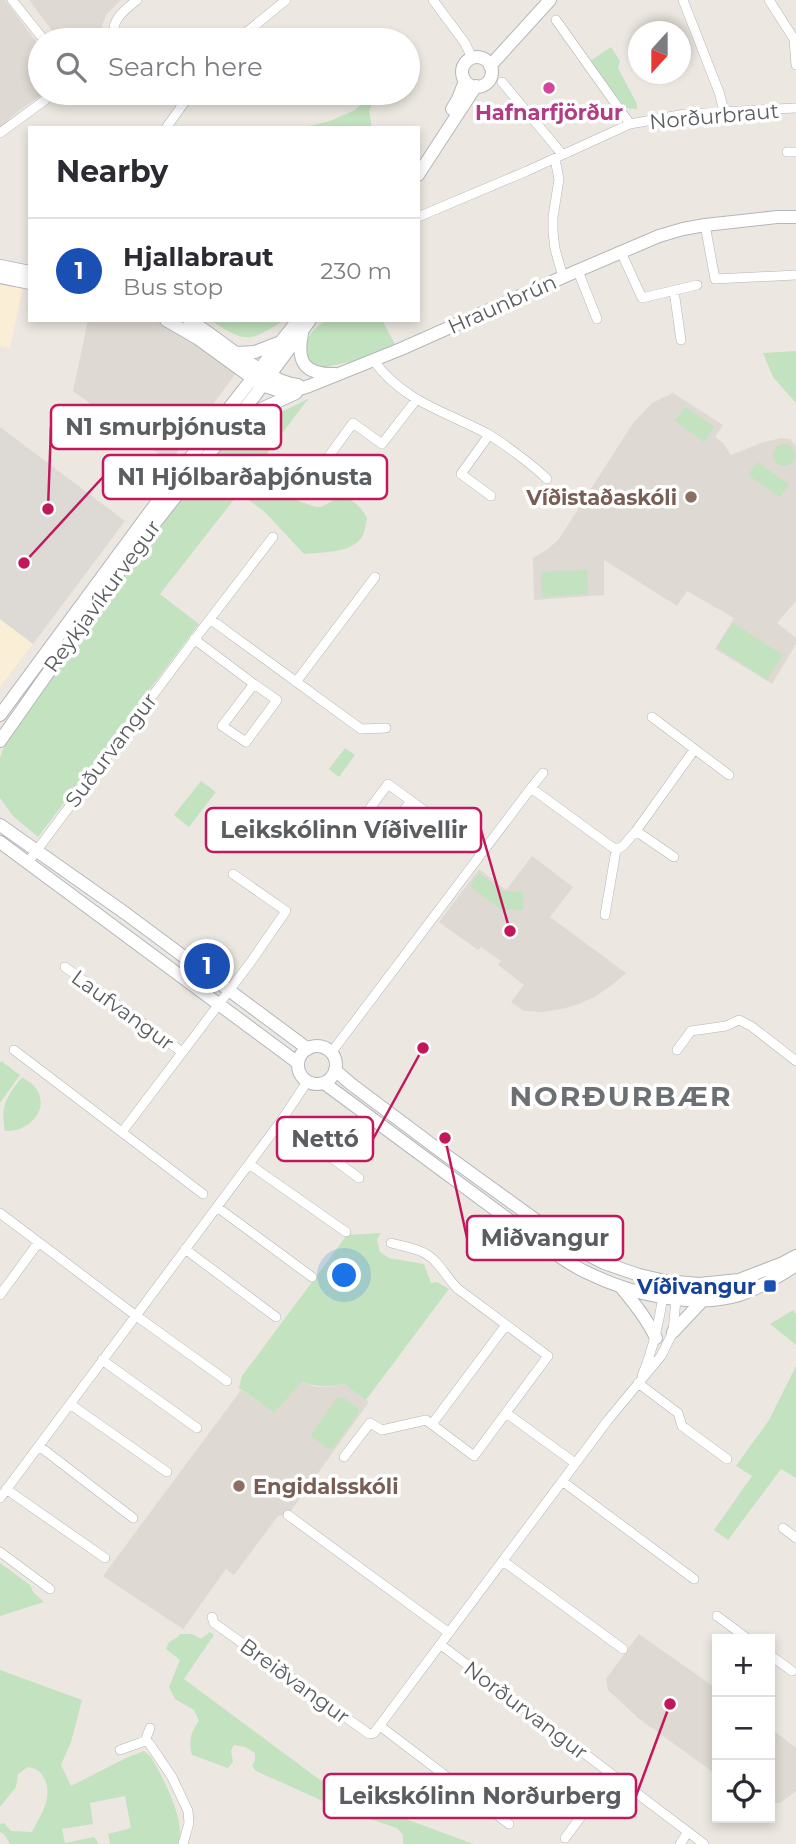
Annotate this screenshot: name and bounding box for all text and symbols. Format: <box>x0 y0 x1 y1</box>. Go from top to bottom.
north arrow <box>628 21 691 84</box>
search box <box>28 28 420 105</box>
icon: search <box>52 48 90 86</box>
text: Search here <box>108 51 263 83</box>
marker: Hafnarfjörður <box>541 80 557 96</box>
street label: Norðurbraut <box>648 98 780 134</box>
place label: Hafnarfjörður <box>475 100 623 125</box>
text: Nearby <box>56 153 168 190</box>
text: Hjallabraut <box>123 241 274 273</box>
text: 1 <box>74 257 84 285</box>
text: 230 m <box>320 257 392 285</box>
street label: Hraunbrún <box>444 269 560 339</box>
text: Bus stop <box>123 273 223 301</box>
callout: N1 smurþjónusta <box>51 405 281 449</box>
text: N1 smurþjónusta <box>65 413 267 441</box>
callout: N1 Hjólbarðaþjónusta <box>103 455 387 499</box>
text: N1 Hjólbarðaþjónusta <box>117 463 373 491</box>
place label: Víðistaðaskóli <box>525 485 677 510</box>
marker: Víðistaðaskóli <box>683 489 699 505</box>
street label: Reykjavíkurvegur <box>38 515 166 677</box>
street label: Suðurvangur <box>60 688 162 812</box>
callout: Leikskólinn Víðivellir <box>206 808 481 852</box>
text: Leikskólinn Víðivellir <box>220 816 468 844</box>
pin: 1 <box>184 940 230 992</box>
street label: Laufvangur <box>67 964 179 1056</box>
district label: NORÐURBÆR <box>509 1079 733 1113</box>
callout: Nettó <box>277 1117 373 1161</box>
text: Nettó <box>291 1125 359 1153</box>
callout: Miðvangur <box>467 1216 623 1260</box>
text: Miðvangur <box>481 1224 609 1252</box>
your location <box>327 1258 361 1292</box>
place label: Víðivangur <box>636 1274 756 1299</box>
marker: Víðivangur <box>762 1278 778 1294</box>
place label: Engidalsskóli <box>253 1474 398 1499</box>
marker: Engidalsskóli <box>231 1478 247 1494</box>
street label: Breiðvangur <box>235 1633 355 1729</box>
map controls <box>712 1634 775 1823</box>
button: + <box>712 1634 775 1697</box>
street label: Norðurvangur <box>459 1655 593 1765</box>
button: − <box>712 1697 775 1760</box>
button: locate <box>712 1760 775 1823</box>
callout: Leikskólinn Norðurberg <box>324 1774 636 1818</box>
text: Leikskólinn Norðurberg <box>338 1782 622 1810</box>

